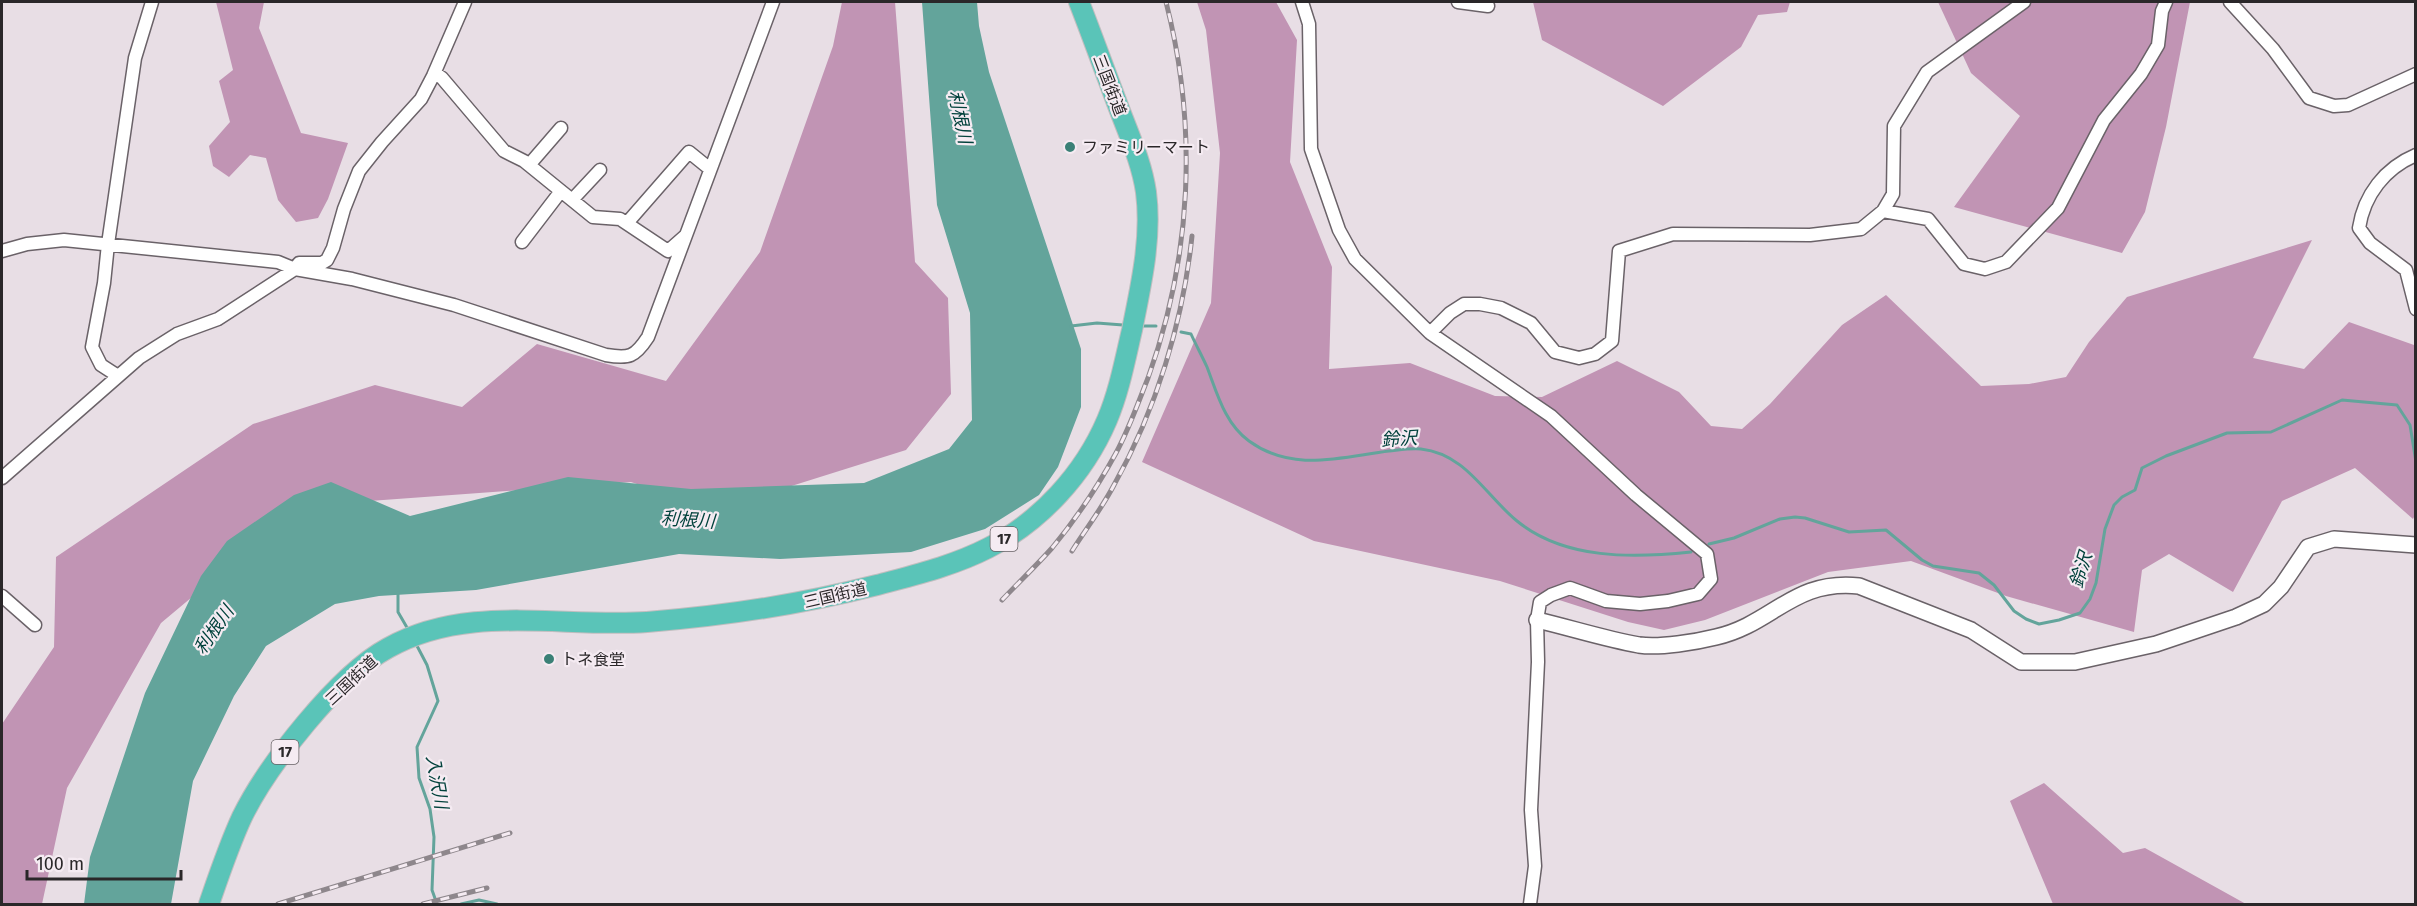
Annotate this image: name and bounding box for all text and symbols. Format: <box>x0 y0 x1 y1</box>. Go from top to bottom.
street label: 三国街道 <box>1089 52 1130 118</box>
water label: 利根川 <box>944 88 977 148</box>
place label: ファミリーマート <box>1082 138 1210 157</box>
marker: ファミリーマート <box>1063 140 1077 154</box>
water label: 鈴沢 <box>1380 427 1420 451</box>
water label: 利根川 <box>660 507 718 533</box>
road number: 17 <box>990 527 1018 551</box>
water label: 鈴沢 <box>2065 548 2097 590</box>
street label: 三国街道 <box>802 579 868 612</box>
water label: 利根川 <box>190 600 240 658</box>
place label: トネ食堂 <box>561 650 625 669</box>
street label: 三国街道 <box>321 652 381 709</box>
marker: トネ食堂 <box>542 652 556 666</box>
road number: 17 <box>272 740 298 764</box>
water label: 入沢川 <box>421 754 453 812</box>
scale bar <box>27 843 182 881</box>
text: 100 m <box>36 853 84 875</box>

